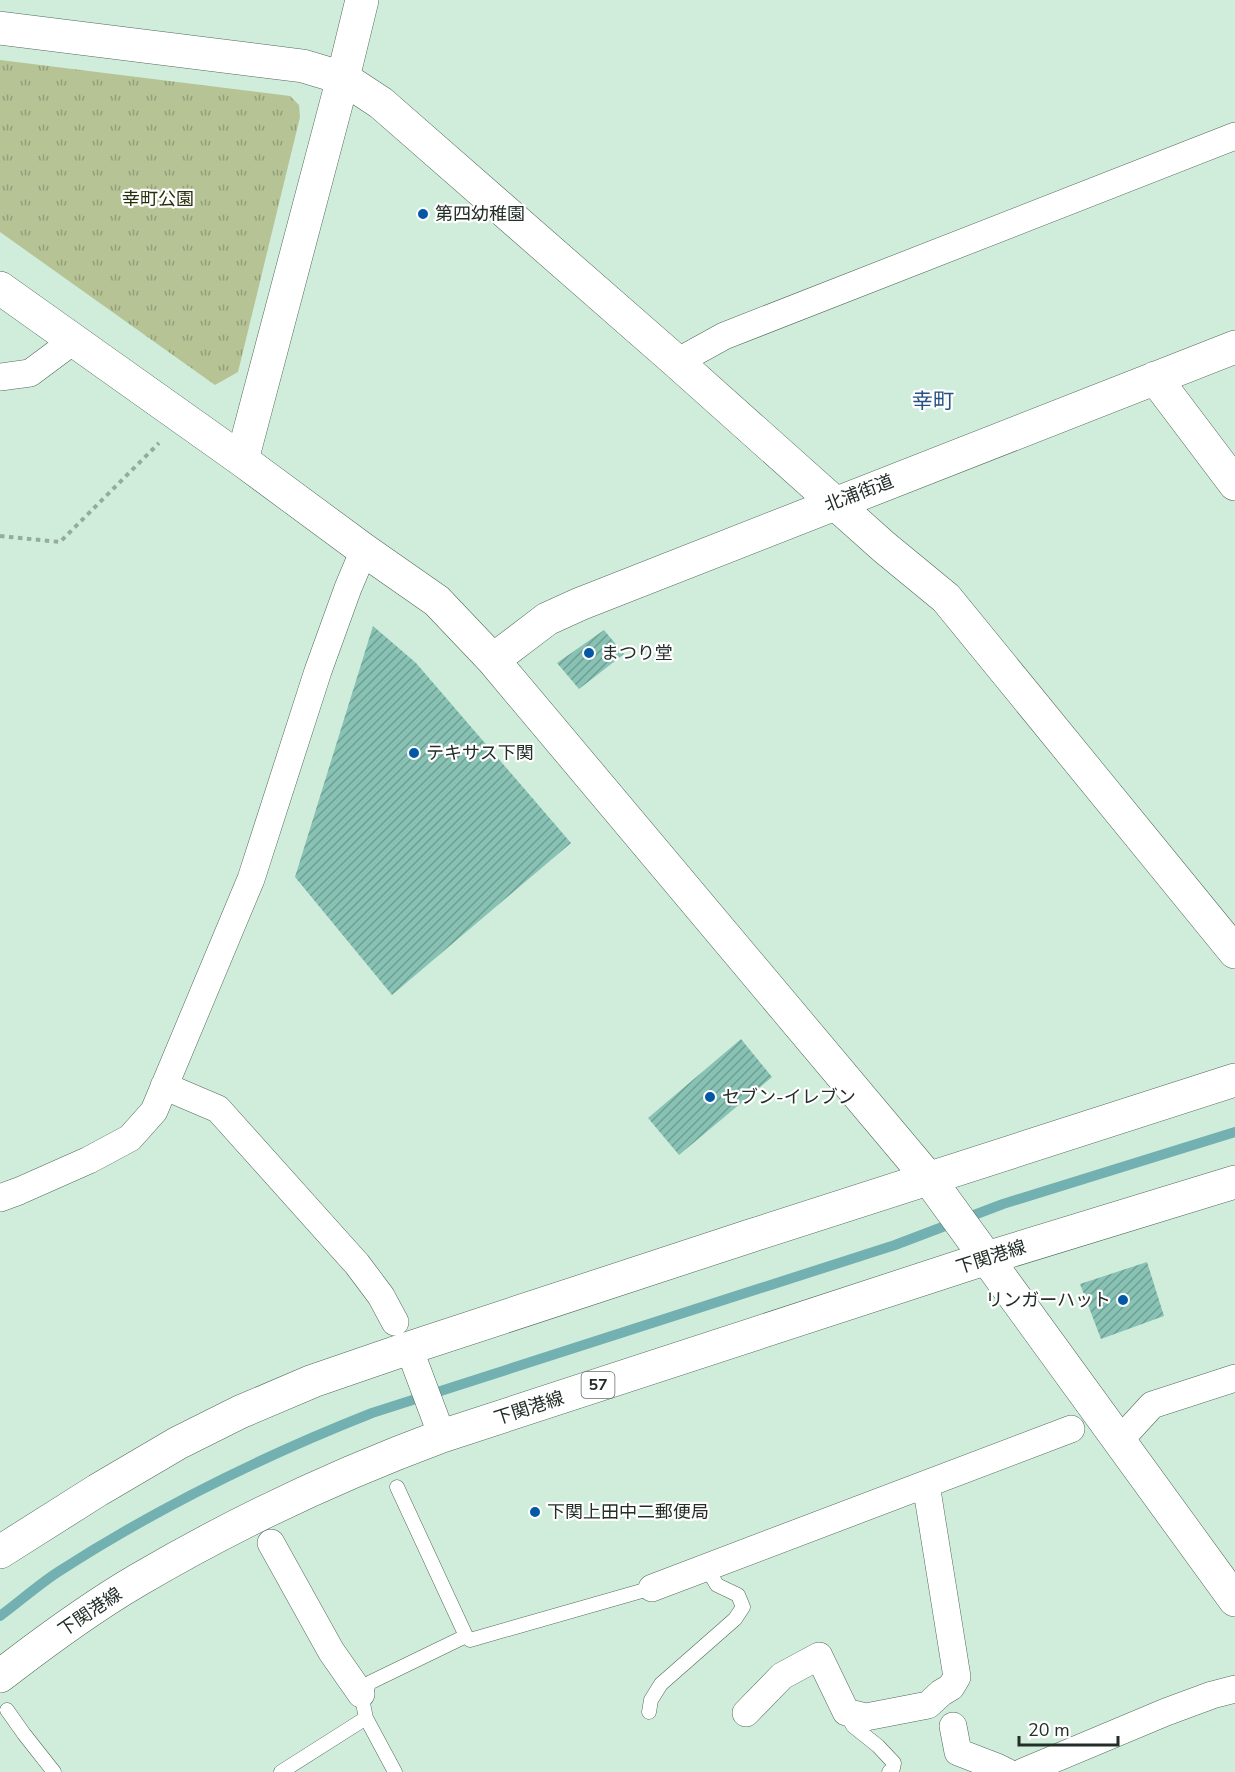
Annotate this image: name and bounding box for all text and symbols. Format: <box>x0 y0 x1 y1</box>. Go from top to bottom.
park label: 幸町公園 <box>122 187 194 211</box>
place label: 第四幼稚園 <box>435 202 525 226</box>
marker: 第四幼稚園 <box>416 207 430 221</box>
district label: 幸町 <box>912 387 954 415</box>
street label: 北浦街道 <box>821 469 897 517</box>
place label: まつり堂 <box>601 641 673 665</box>
marker: まつり堂 <box>582 646 596 660</box>
place label: テキサス下関 <box>426 741 534 765</box>
marker: テキサス下関 <box>407 746 421 760</box>
place label: セブン-イレブン <box>722 1085 856 1109</box>
marker: セブン-イレブン <box>703 1090 717 1104</box>
street label: 下関港線 <box>953 1234 1029 1280</box>
place label: リンガーハット <box>985 1288 1111 1312</box>
marker: リンガーハット <box>1116 1293 1130 1307</box>
road number: 57 <box>582 1372 614 1398</box>
street label: 下関港線 <box>491 1385 567 1431</box>
place label: 下関上田中二郵便局 <box>547 1500 709 1524</box>
marker: 下関上田中二郵便局 <box>528 1505 542 1519</box>
street label: 下関港線 <box>53 1582 127 1642</box>
scale bar <box>1019 1709 1118 1747</box>
text: 20 m <box>1028 1718 1070 1742</box>

